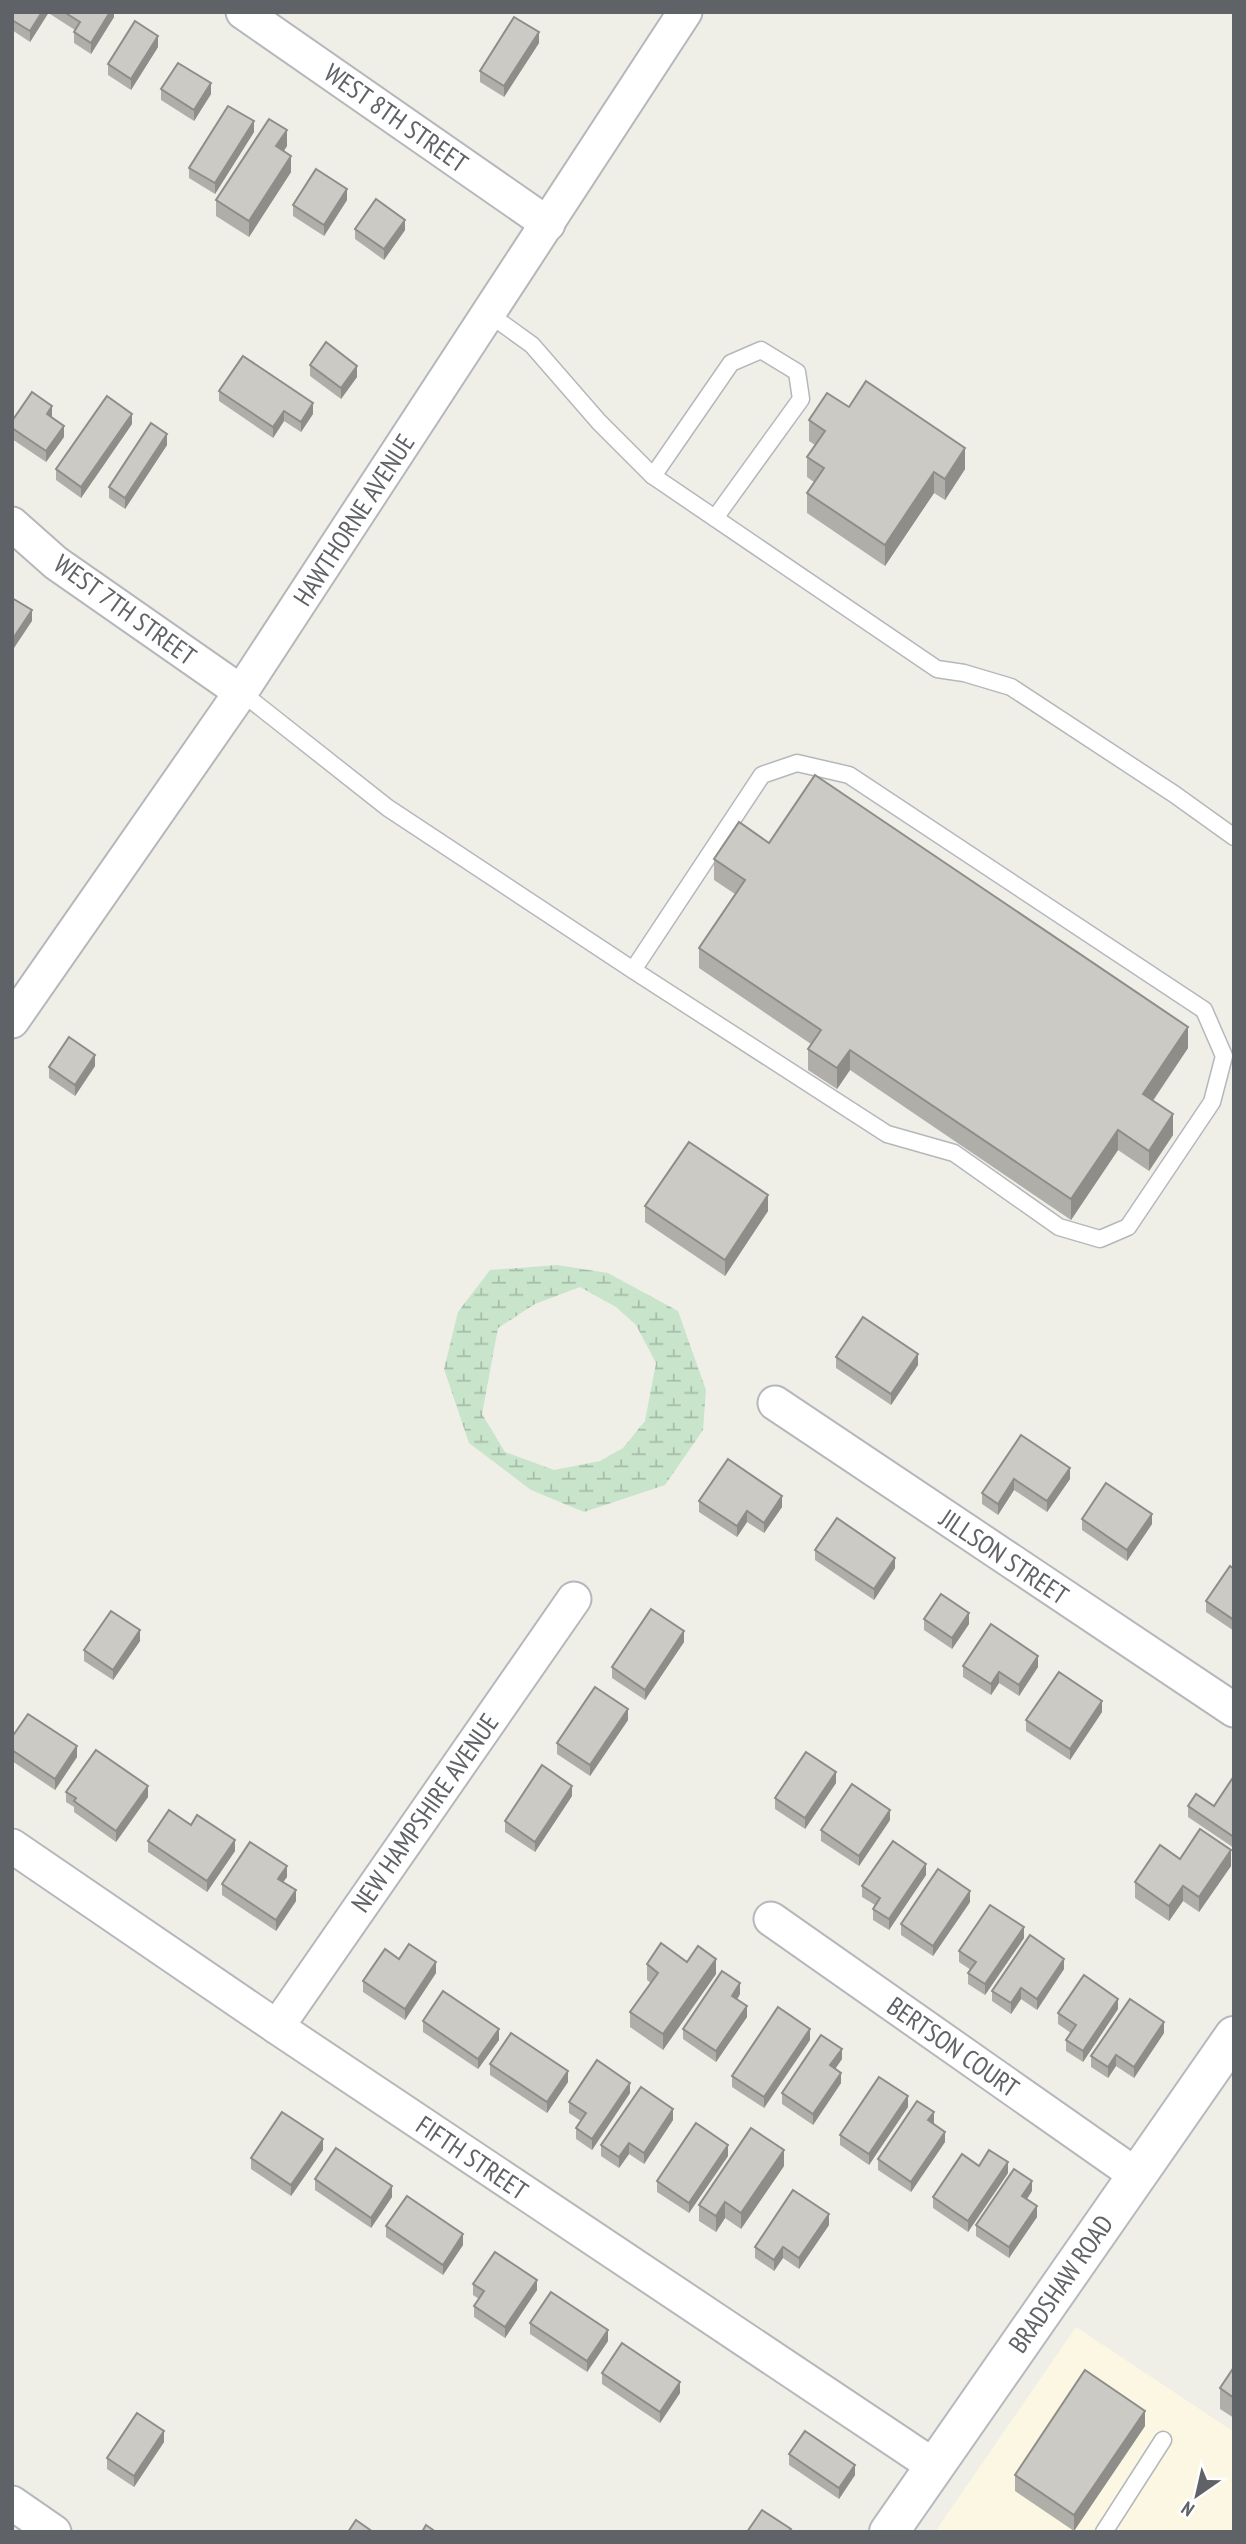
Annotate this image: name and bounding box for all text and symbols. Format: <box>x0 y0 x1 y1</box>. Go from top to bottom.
street label: WEST 8TH STREET <box>318 56 475 179</box>
street label: HAWTHORNE AVENUE <box>286 428 421 612</box>
street label: WEST 7TH STREET <box>48 547 203 673</box>
street label: JILLSON STREET <box>933 1501 1075 1612</box>
street label: NEW HAMPSHIRE AVENUE <box>344 1707 505 1918</box>
street label: BERTSON COURT <box>881 1989 1026 2104</box>
street label: FIFTH STREET <box>410 2108 535 2207</box>
street label: BRADSHAW ROAD <box>1001 2208 1120 2359</box>
north arrow <box>1162 2460 1232 2530</box>
text: N <box>1177 2496 1198 2522</box>

